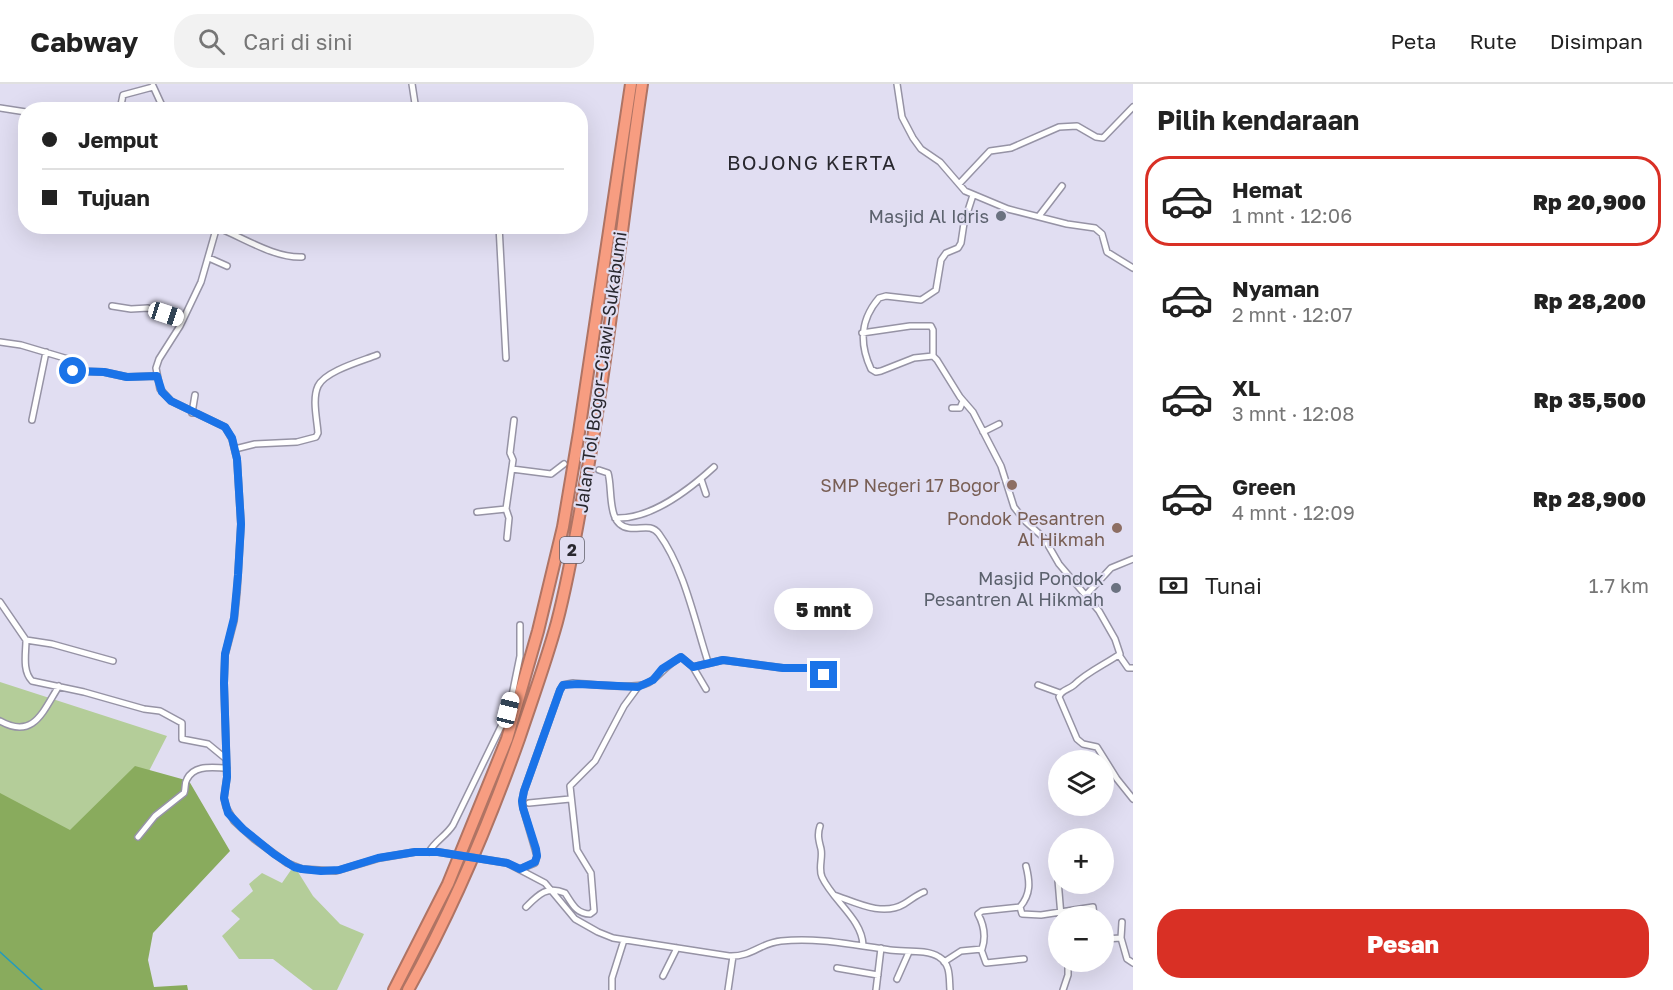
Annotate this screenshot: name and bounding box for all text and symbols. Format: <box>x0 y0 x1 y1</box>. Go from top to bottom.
search box <box>174 14 594 68</box>
text: Cabway <box>30 25 138 58</box>
icon: search <box>195 25 228 58</box>
text: Cari di sini <box>243 28 353 55</box>
text: Peta <box>1390 28 1436 54</box>
text: Rute <box>1469 28 1517 54</box>
text: Disimpan <box>1550 28 1643 54</box>
text: Pilih kendaraan <box>1157 104 1359 136</box>
text: Jemput <box>78 126 158 153</box>
district label: BOJONG KERTA <box>727 150 897 174</box>
icon: car <box>1160 174 1214 228</box>
text: Hemat <box>1232 176 1303 203</box>
text: Tujuan <box>78 184 150 211</box>
text: Rp 20,900 <box>1533 188 1646 215</box>
text: 1 mnt · 12:06 <box>1232 203 1352 227</box>
place label: Masjid Al Idris <box>869 205 989 227</box>
marker: Masjid Al Idris <box>994 209 1008 223</box>
street label: Jalan Tol Bogor–Ciawi–Sukabumi <box>569 230 631 514</box>
icon: car <box>1160 273 1214 327</box>
text: Nyaman <box>1232 275 1319 302</box>
text: Rp 28,200 <box>1533 287 1646 314</box>
car <box>146 300 186 328</box>
text: 2 mnt · 12:07 <box>1232 302 1353 326</box>
route start <box>59 357 86 384</box>
icon: car <box>1160 372 1214 426</box>
text: XL <box>1232 374 1260 401</box>
text: Rp 35,500 <box>1534 386 1646 413</box>
text: 3 mnt · 12:08 <box>1232 401 1354 425</box>
icon: car <box>1160 471 1214 525</box>
text: Green <box>1232 473 1296 500</box>
place label: SMP Negeri 17 Bogor <box>820 474 1000 496</box>
marker: SMP Negeri 17 Bogor <box>1005 478 1019 492</box>
text: Rp 28,900 <box>1533 485 1646 512</box>
text: 4 mnt · 12:09 <box>1232 500 1355 524</box>
place label: Pondok Pesantren Al Hikmah <box>947 507 1105 550</box>
marker: Pondok Pesantren Al Hikmah <box>1110 521 1124 535</box>
road number: 2 <box>560 537 584 563</box>
place label: Masjid Pondok Pesantren Al Hikmah <box>923 567 1104 610</box>
icon: cash <box>1157 569 1190 602</box>
text: Tunai <box>1205 572 1262 599</box>
text: 1.7 km <box>1589 573 1649 597</box>
marker: Masjid Pondok Pesantren Al Hikmah <box>1109 581 1123 595</box>
callout: 5 mnt <box>774 588 874 630</box>
text: 5 mnt <box>796 597 851 621</box>
route end <box>810 661 837 688</box>
car <box>495 690 521 730</box>
map controls <box>1048 750 1114 972</box>
button: layers <box>1048 750 1114 816</box>
button: + <box>1048 828 1114 894</box>
button: − <box>1048 906 1114 972</box>
button: Pesan <box>1157 909 1649 978</box>

